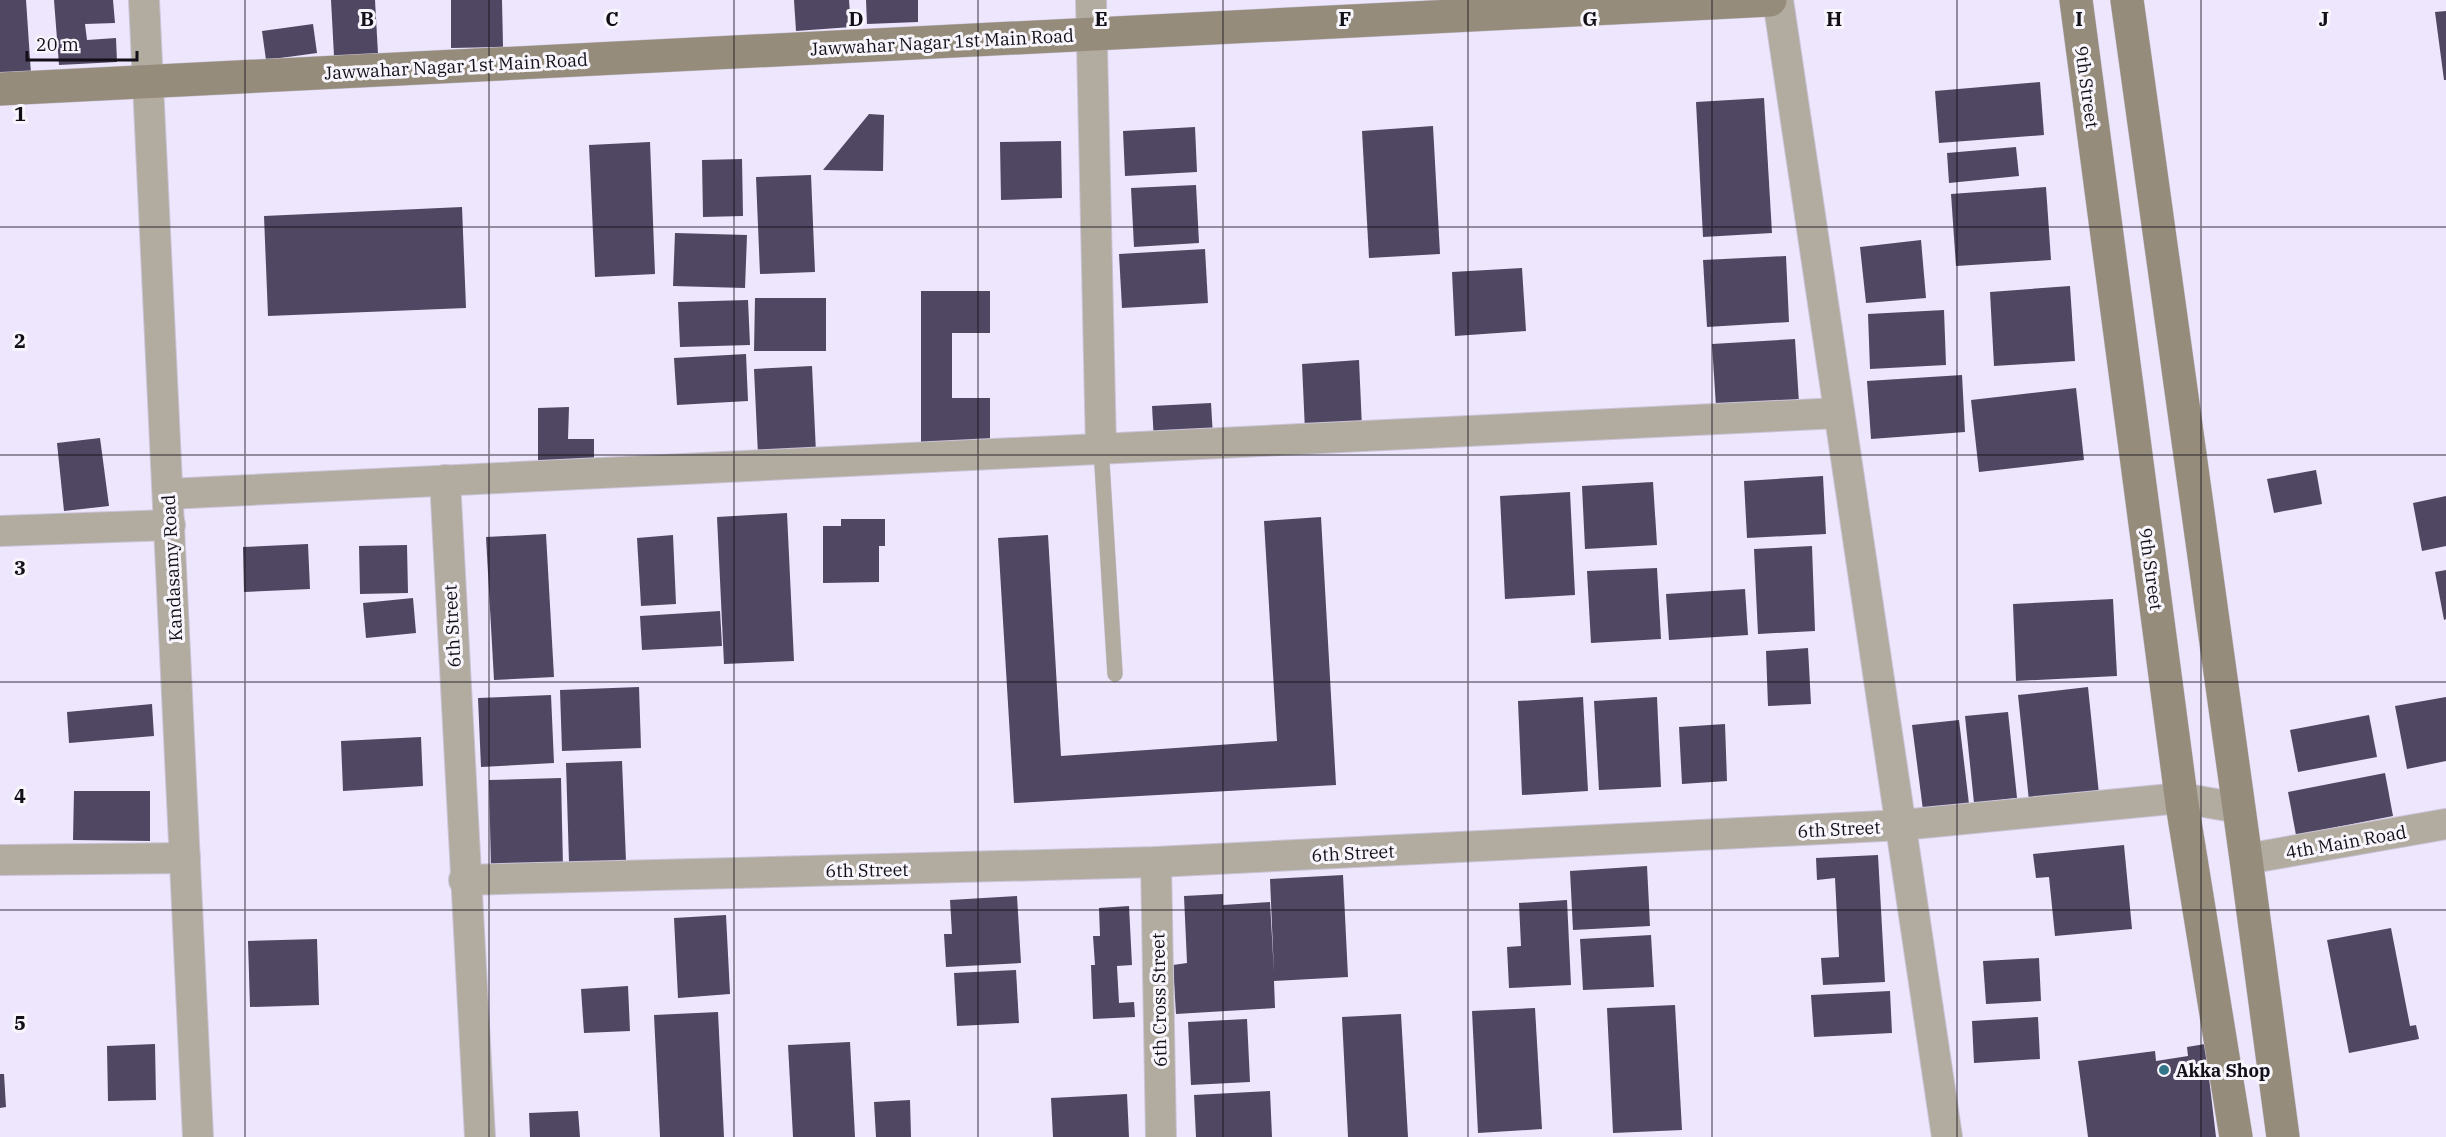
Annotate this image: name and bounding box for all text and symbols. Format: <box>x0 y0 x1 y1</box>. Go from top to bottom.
text: B <box>360 5 374 32</box>
text: C <box>605 5 619 32</box>
text: D <box>848 5 864 32</box>
text: E <box>1094 5 1108 32</box>
text: F <box>1339 5 1351 32</box>
text: G <box>1582 5 1598 32</box>
text: H <box>1826 5 1842 32</box>
text: I <box>2075 5 2083 32</box>
text: J <box>2319 5 2329 32</box>
scale bar <box>27 24 136 62</box>
street label: Jawwahar Nagar 1st Main Road <box>810 24 1075 60</box>
text: 20 m <box>36 33 79 56</box>
street label: 9th Street <box>2070 44 2104 130</box>
street label: Jawwahar Nagar 1st Main Road <box>324 48 589 84</box>
text: 1 <box>14 100 26 127</box>
text: 2 <box>14 327 26 354</box>
street label: Kandasamy Road <box>157 494 187 642</box>
street label: 9th Street <box>2134 526 2168 612</box>
text: 3 <box>14 554 26 581</box>
street label: 6th Street <box>438 584 466 668</box>
text: 4 <box>14 782 26 809</box>
street label: 6th Street <box>1797 815 1881 843</box>
street label: 4th Main Road <box>2284 820 2408 864</box>
street label: 6th Street <box>1311 839 1395 867</box>
street label: 6th Street <box>825 858 909 882</box>
street label: 6th Cross Street <box>1146 933 1172 1067</box>
text: 5 <box>14 1009 26 1036</box>
place label: Akka Shop <box>2176 1059 2270 1082</box>
marker: Akka Shop <box>2157 1063 2171 1077</box>

